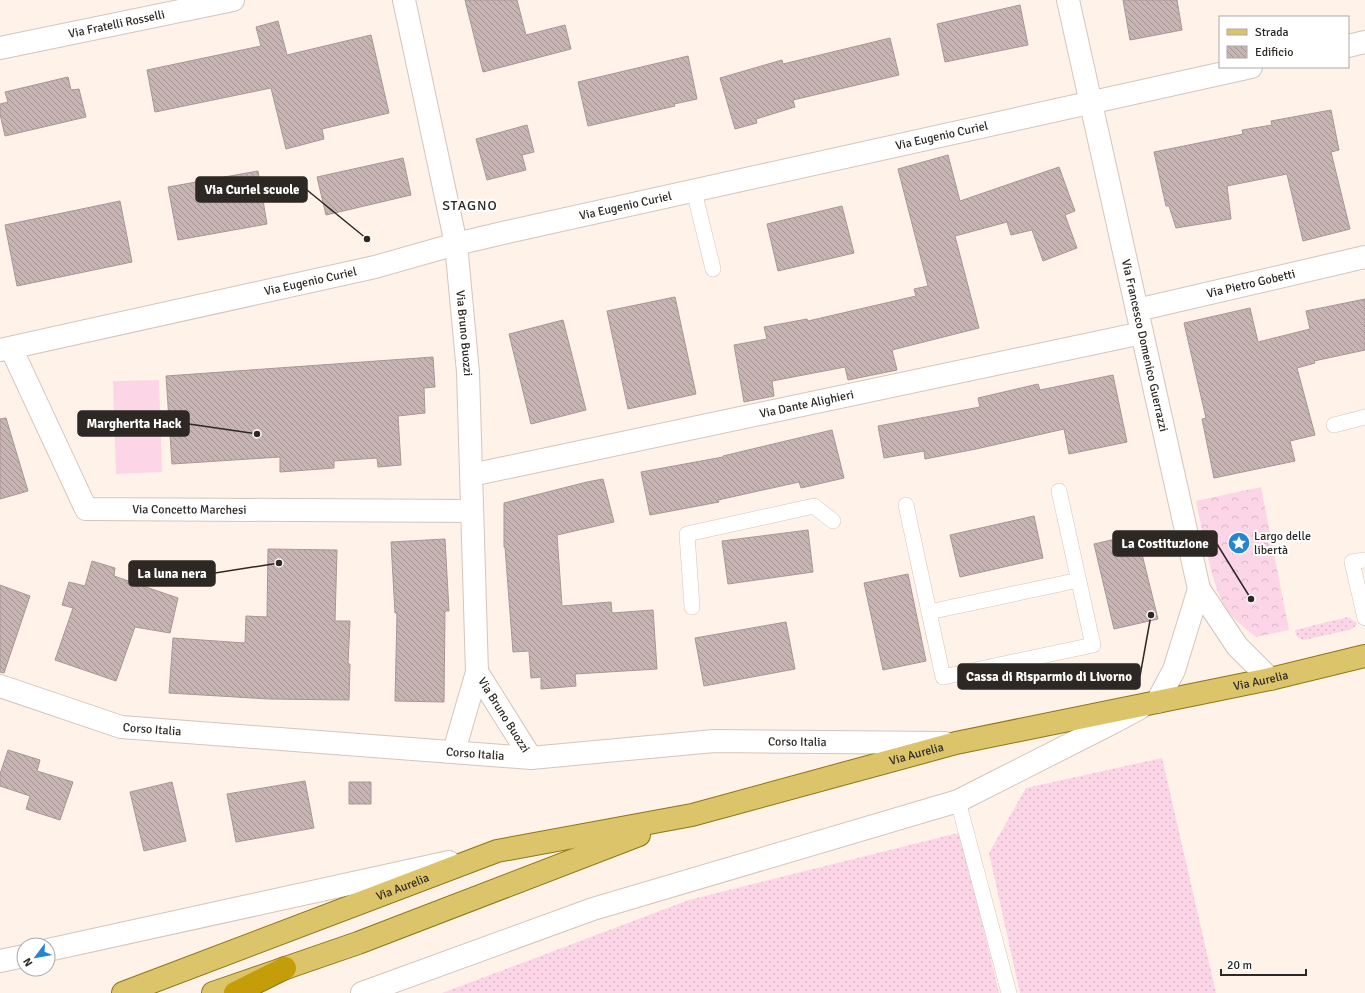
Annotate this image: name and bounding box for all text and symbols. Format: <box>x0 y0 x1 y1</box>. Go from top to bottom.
street label: Via Fratelli Rosselli <box>67 7 166 42</box>
legend <box>1219 16 1349 68</box>
text: Strada <box>1255 25 1289 40</box>
text: Edificio <box>1255 45 1293 60</box>
street label: Via Eugenio Curiel <box>894 118 990 154</box>
callout: Via Curiel scuole <box>196 177 307 202</box>
text: Via Curiel scuole <box>204 182 300 198</box>
street label: Via Eugenio Curiel <box>578 189 674 224</box>
district label: STAGNO <box>442 197 498 214</box>
street label: Via Francesco Domenico Guerrazzi <box>1118 258 1171 433</box>
street label: Via Eugenio Curiel <box>263 264 359 299</box>
street label: Via Pietro Gobetti <box>1205 266 1297 302</box>
street label: Via Bruno Buozzi <box>452 290 475 376</box>
street label: Via Dante Alighieri <box>758 387 855 422</box>
callout: Margherita Hack <box>78 411 189 436</box>
text: Margherita Hack <box>86 416 182 432</box>
street label: Via Concetto Marchesi <box>132 502 247 518</box>
place label: Largo delle libertà <box>1254 529 1311 558</box>
place icon: Largo delle libertà <box>1226 530 1252 556</box>
callout: La Costituzione <box>1113 531 1217 556</box>
text: La Costituzione <box>1121 536 1209 552</box>
callout: La luna nera <box>129 561 215 586</box>
text: La luna nera <box>137 566 207 582</box>
callout: Cassa di Risparmio di Livorno <box>958 664 1140 689</box>
street label: Via Aurelia <box>1232 668 1290 694</box>
text: Cassa di Risparmio di Livorno <box>966 669 1132 685</box>
street label: Via Bruno Buozzi <box>474 675 533 756</box>
street label: Corso Italia <box>122 720 182 740</box>
street label: Corso Italia <box>768 734 827 750</box>
street label: Via Aurelia <box>888 740 945 769</box>
street label: Corso Italia <box>445 745 505 764</box>
street label: Via Aurelia <box>374 870 431 904</box>
north arrow <box>16 937 56 977</box>
scale bar <box>1221 951 1306 977</box>
text: N <box>20 955 35 969</box>
text: 20 m <box>1227 958 1252 973</box>

